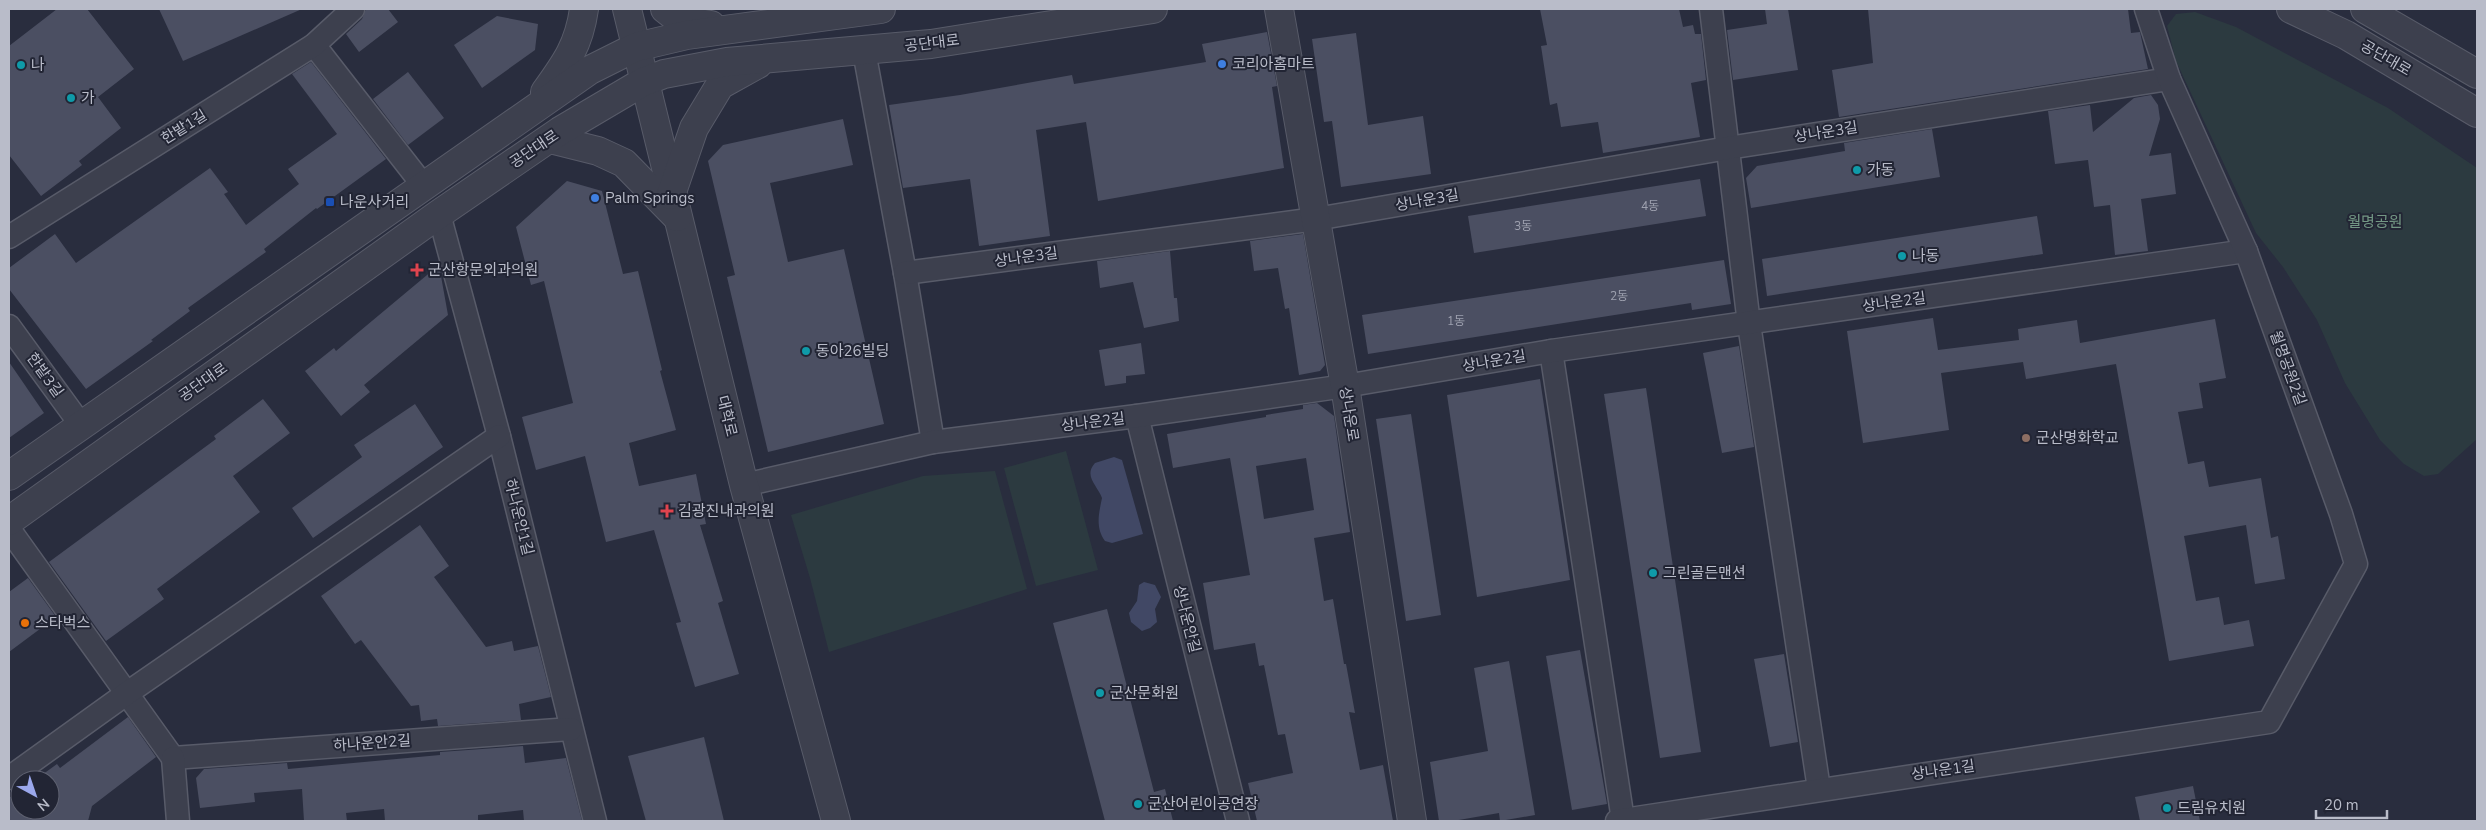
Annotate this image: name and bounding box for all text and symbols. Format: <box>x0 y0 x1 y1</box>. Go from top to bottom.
street label: 공단대로 <box>903 30 961 56</box>
street label: 공단대로 <box>2357 36 2415 80</box>
place label: 코리아홈마트 <box>1232 54 1315 74</box>
place label: 나 <box>31 55 45 75</box>
marker: 코리아홈마트 <box>1216 58 1228 70</box>
marker: 나 <box>15 59 27 71</box>
place label: 가 <box>81 88 95 108</box>
marker: 가 <box>65 92 77 104</box>
street label: 한밭1길 <box>157 105 211 149</box>
street label: 상나운3길 <box>1793 117 1859 147</box>
street label: 공단대로 <box>506 125 562 173</box>
place label: 가동 <box>1867 160 1895 180</box>
marker: 가동 <box>1851 164 1863 176</box>
street label: 상나운3길 <box>1394 185 1460 215</box>
place label: Palm Springs <box>605 188 695 208</box>
place label: 나운사거리 <box>340 192 409 212</box>
marker: Palm Springs <box>589 192 601 204</box>
marker: 나운사거리 <box>324 196 336 208</box>
house number: 4동 <box>1641 198 1659 214</box>
park label: 월명공원 <box>2347 212 2403 232</box>
house number: 3동 <box>1514 218 1532 234</box>
street label: 상나운3길 <box>993 243 1059 271</box>
place label: 나동 <box>1912 246 1940 266</box>
marker: 나동 <box>1896 250 1908 262</box>
place label: 군산항문외과의원 <box>428 260 538 280</box>
marker: 군산항문외과의원 <box>410 263 424 277</box>
house number: 2동 <box>1610 288 1628 304</box>
street label: 상나운2길 <box>1861 288 1927 316</box>
house number: 1동 <box>1447 313 1465 329</box>
street label: 월명공원2길 <box>2265 328 2311 408</box>
place label: 동아26빌딩 <box>816 341 889 361</box>
marker: 동아26빌딩 <box>800 345 812 357</box>
street label: 상나운2길 <box>1461 346 1527 376</box>
street label: 한밭3길 <box>22 349 68 401</box>
street label: 공단대로 <box>175 358 231 406</box>
street label: 상나운로 <box>1335 385 1363 443</box>
street label: 대학로 <box>712 393 742 439</box>
street label: 상나운2길 <box>1060 408 1126 436</box>
place label: 군산명화학교 <box>2036 428 2119 448</box>
marker: 군산명화학교 <box>2020 432 2032 444</box>
street label: 하나운안1길 <box>500 477 538 557</box>
place label: 김광진내과의원 <box>678 501 775 521</box>
marker: 김광진내과의원 <box>660 504 674 518</box>
place label: 그린골든맨션 <box>1663 563 1746 583</box>
marker: 그린골든맨션 <box>1647 567 1659 579</box>
street label: 상나운안길 <box>1169 583 1205 655</box>
place label: 스타벅스 <box>35 613 90 633</box>
marker: 스타벅스 <box>19 617 31 629</box>
place label: 군산문화원 <box>1110 683 1179 703</box>
marker: 군산문화원 <box>1094 687 1106 699</box>
street label: 하나운안2길 <box>332 730 412 756</box>
street label: 상나운1길 <box>1910 756 1976 784</box>
north arrow <box>10 770 60 820</box>
scale bar <box>2316 788 2387 820</box>
text: N <box>33 794 53 815</box>
place label: 군산어린이공연장 <box>1148 794 1259 814</box>
text: 20 m <box>2324 795 2359 815</box>
marker: 군산어린이공연장 <box>1132 798 1144 810</box>
place label: 드림유치원 <box>2177 798 2246 818</box>
marker: 드림유치원 <box>2161 802 2173 814</box>

